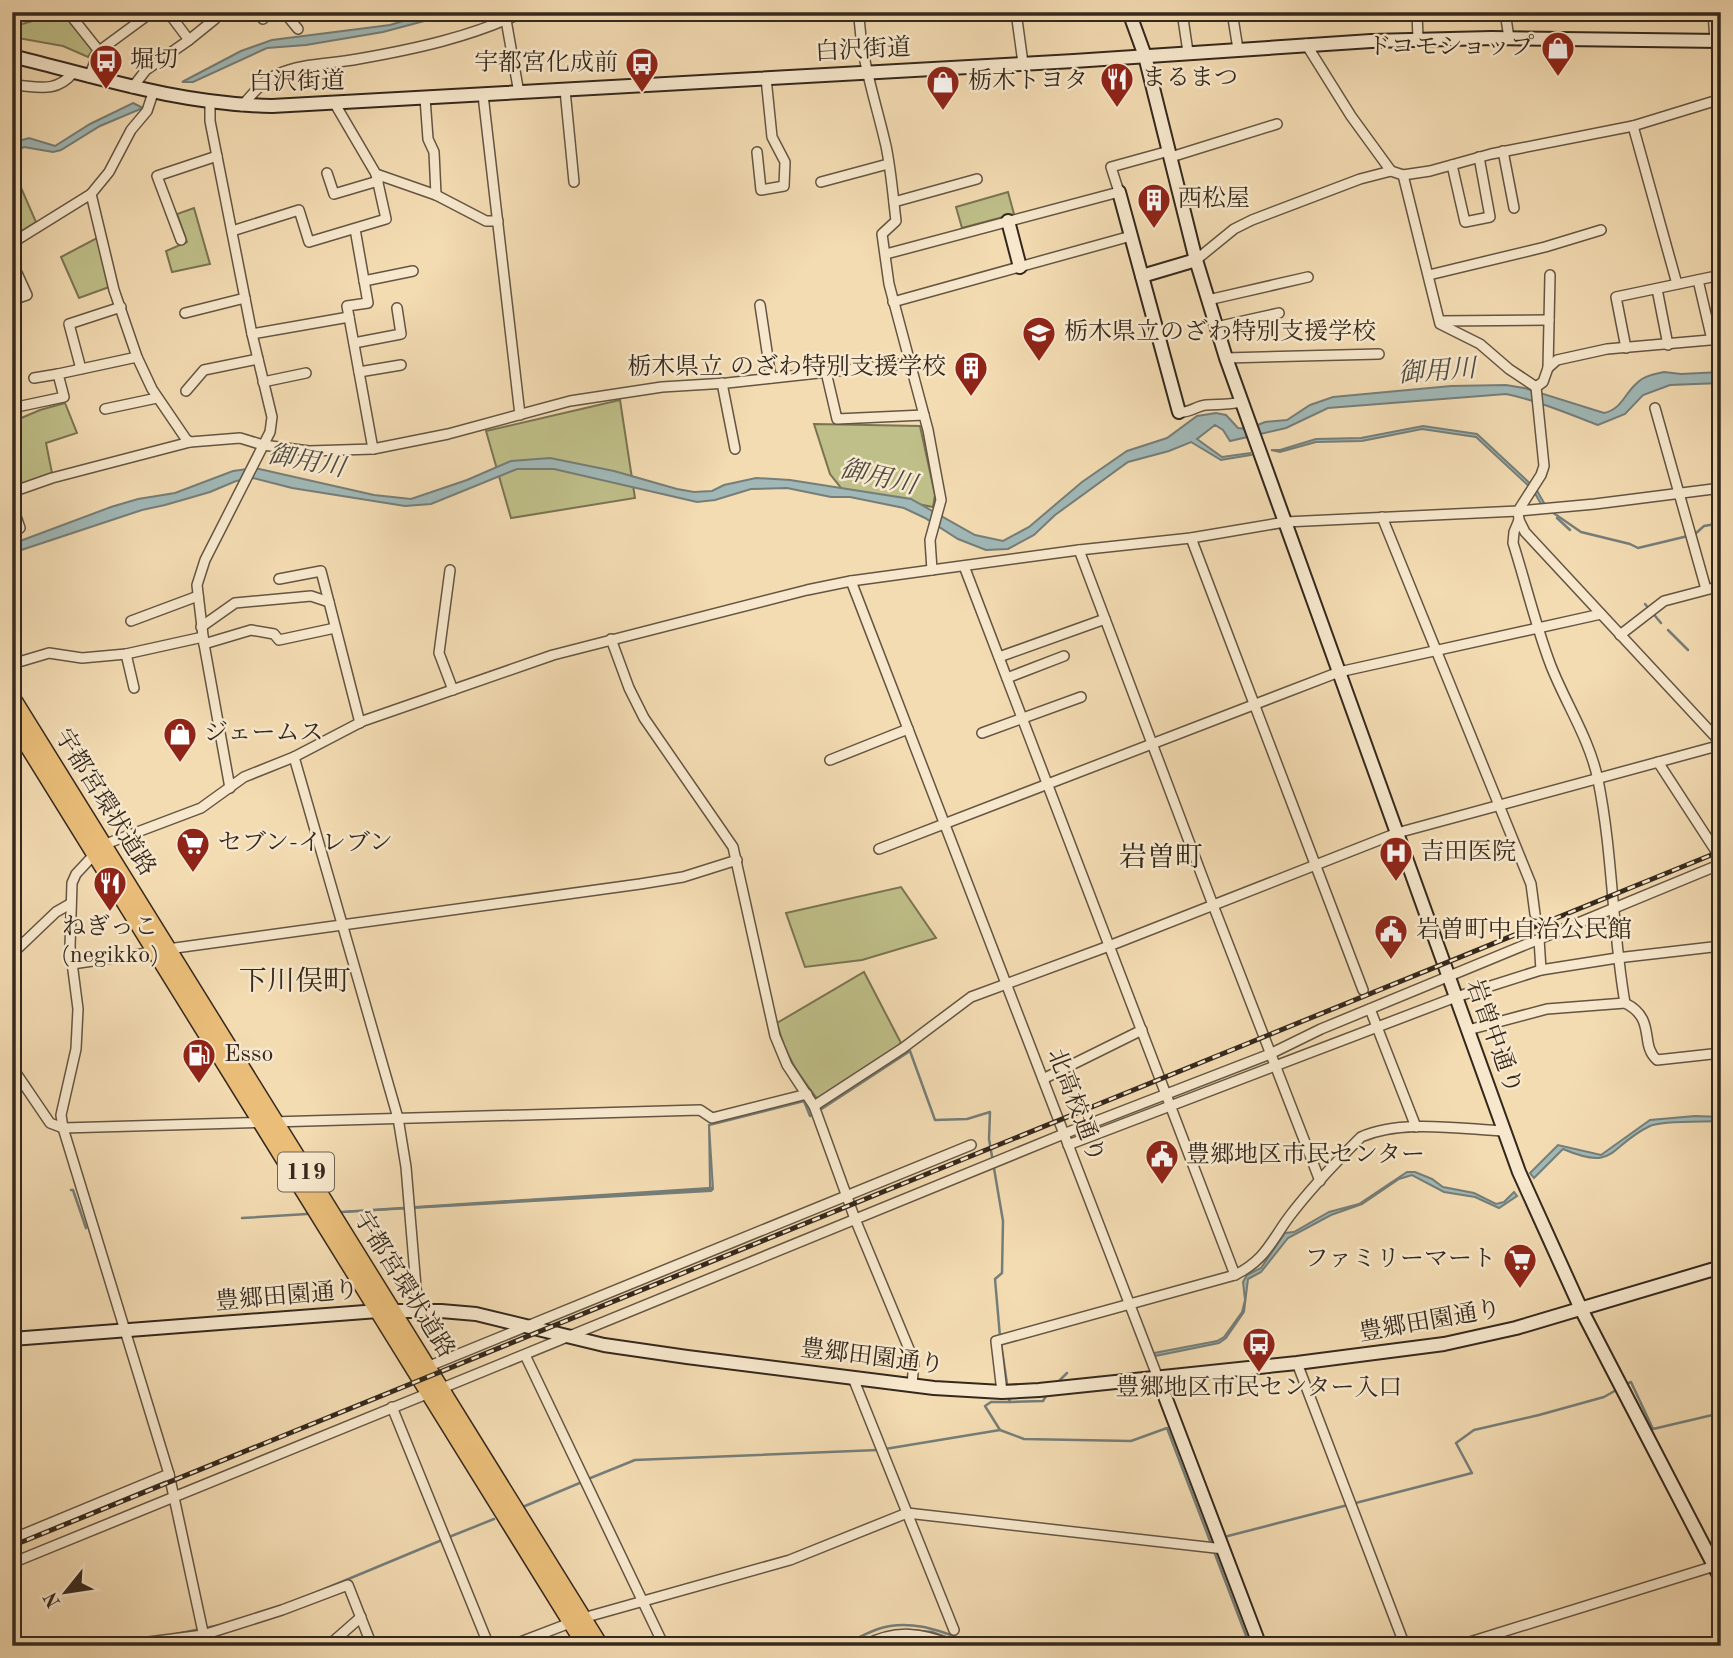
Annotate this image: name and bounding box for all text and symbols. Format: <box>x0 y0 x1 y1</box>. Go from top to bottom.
shop icon: ドコモショップ <box>1539 29 1577 78</box>
street label: 白沢街道 <box>814 34 912 65</box>
place label: ドコモショップ <box>1367 34 1534 60</box>
bus stop icon: 堀切 <box>87 42 125 91</box>
bus stop icon: 宇都宮化成前 <box>623 45 661 94</box>
place label: 堀切 <box>130 47 178 73</box>
place label: 宇都宮化成前 <box>474 49 618 76</box>
restaurant icon: まるまつ <box>1098 60 1136 109</box>
shop icon: 栃木トヨタ <box>924 63 962 112</box>
place label: まるまつ <box>1142 66 1238 91</box>
street label: 白沢街道 <box>249 67 345 96</box>
place label: 栃木トヨタ <box>968 67 1088 94</box>
building icon: 西松屋 <box>1135 181 1173 230</box>
place label: 西松屋 <box>1178 185 1250 212</box>
school or university icon: 栃木県立のざわ特別支援学校 <box>1020 314 1058 363</box>
place label: 栃木県立のざわ特別支援学校 <box>1064 318 1376 345</box>
building icon: 栃木県立 のざわ特別支援学校 <box>952 349 990 398</box>
place label: 栃木県立 のざわ特別支援学校 <box>627 353 946 380</box>
water label: 御用川 <box>1397 354 1480 388</box>
water label: 御用川 <box>265 440 350 483</box>
water label: 御用川 <box>837 455 922 500</box>
shop icon: ジェームス <box>161 715 199 764</box>
place label: ジェームス <box>204 720 324 746</box>
street label: 宇都宮環状道路 <box>49 724 161 881</box>
supermarket icon: セブン-イレブン <box>174 825 212 874</box>
place label: セブン-イレブン <box>218 830 393 856</box>
hospital icon: 吉田医院 <box>1377 834 1415 883</box>
place label: 吉田医院 <box>1420 838 1516 865</box>
district label: 岩曽町 <box>1119 842 1203 873</box>
restaurant icon: ねぎっこ (negikko) <box>91 864 129 913</box>
public building icon: 岩曽町中自治公民館 <box>1372 912 1410 961</box>
place label: ねぎっこ (negikko) <box>61 914 159 968</box>
place label: 岩曽町中自治公民館 <box>1416 916 1632 943</box>
district label: 下川俣町 <box>239 966 351 997</box>
street label: 岩曽中通り <box>1461 975 1528 1097</box>
fuel station icon: Esso <box>180 1036 218 1085</box>
place label: Esso <box>224 1043 273 1067</box>
street label: 北高校通り <box>1042 1045 1111 1166</box>
public building icon: 豊郷地区市民センター <box>1143 1137 1181 1186</box>
place label: 豊郷地区市民センター <box>1186 1141 1425 1168</box>
road number: 119 <box>278 1152 334 1191</box>
street label: 宇都宮環状道路 <box>348 1206 460 1363</box>
supermarket icon: ファミリーマート <box>1501 1241 1539 1290</box>
place label: ファミリーマート <box>1304 1247 1496 1272</box>
street label: 豊郷田園通り <box>214 1276 360 1315</box>
street label: 豊郷田園通り <box>1356 1295 1503 1346</box>
bus stop icon: 豊郷地区市民センター入口 <box>1240 1325 1278 1374</box>
street label: 豊郷田園通り <box>799 1334 945 1379</box>
place label: 豊郷地区市民センター入口 <box>1115 1374 1403 1401</box>
north arrow <box>32 1556 102 1626</box>
text: N <box>41 1588 65 1610</box>

